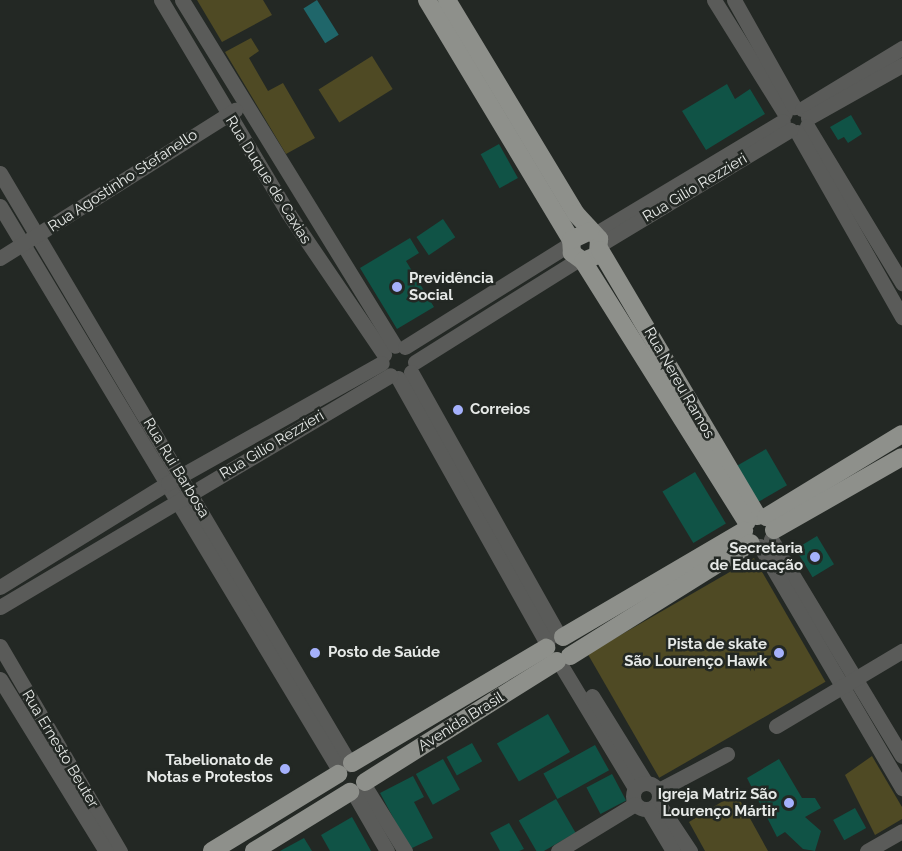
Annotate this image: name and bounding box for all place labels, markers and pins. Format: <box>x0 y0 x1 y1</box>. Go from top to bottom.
place label: Previdência Social <box>409 269 493 304</box>
marker: Previdência Social <box>390 280 404 294</box>
place label: Correios <box>470 401 530 419</box>
marker: Correios <box>451 403 465 417</box>
place label: Secretaria de Educação <box>710 539 803 574</box>
marker: Secretaria de Educação <box>808 550 822 564</box>
place label: Pista de skate São Lourenço Hawk <box>624 635 767 670</box>
marker: Posto de Saúde <box>306 644 324 662</box>
place label: Posto de Saúde <box>328 644 440 662</box>
marker: Pista de skate São Lourenço Hawk <box>772 646 786 660</box>
place label: Tabelionato de Notas e Protestos <box>147 751 273 786</box>
marker: Tabelionato de Notas e Protestos <box>278 762 292 776</box>
place label: Igreja Matriz São Lourenço Mártir <box>658 785 777 820</box>
marker: Igreja Matriz São Lourenço Mártir <box>782 796 796 810</box>

